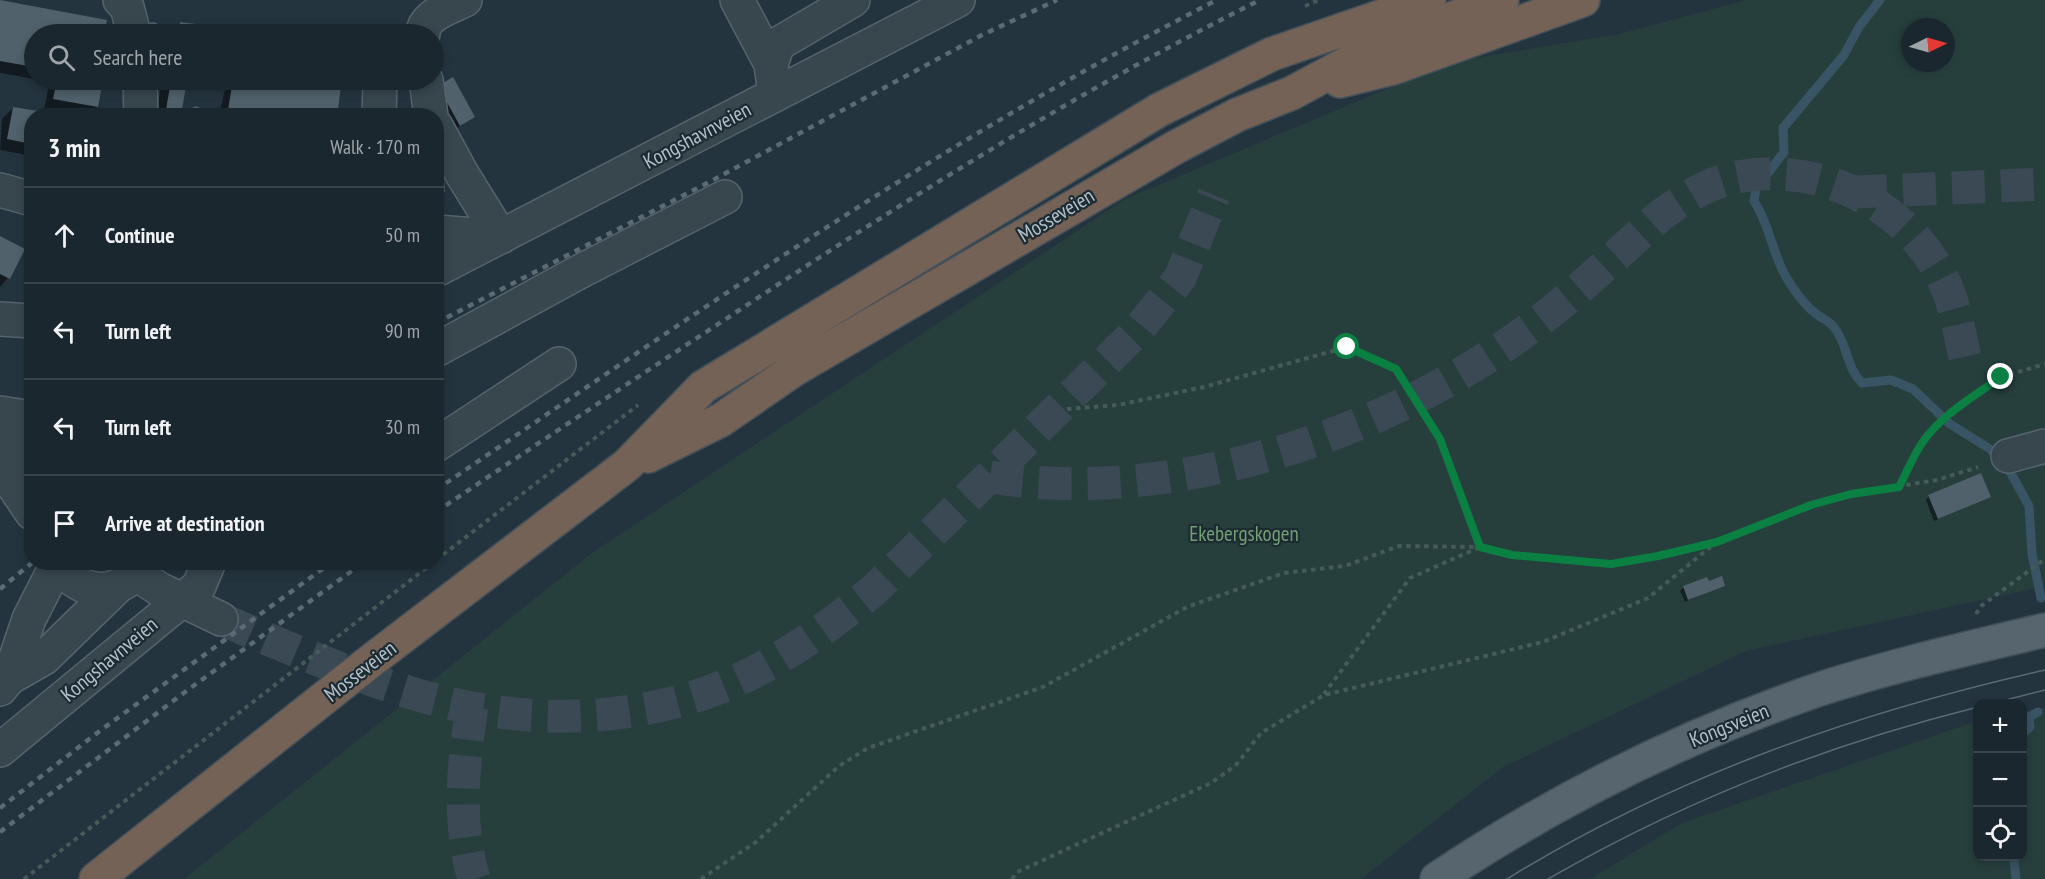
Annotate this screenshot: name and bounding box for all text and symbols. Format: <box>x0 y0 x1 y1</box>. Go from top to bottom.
north arrow <box>1901 18 1955 72</box>
search box <box>24 24 444 90</box>
icon: search <box>45 41 78 74</box>
text: Search here <box>93 43 182 71</box>
street label: Kongshavnveien <box>638 95 756 175</box>
text: 3 min <box>48 131 101 164</box>
text: Walk · 170 m <box>330 134 420 160</box>
street label: Mosseveien <box>1013 182 1099 248</box>
icon: ahead <box>48 219 81 252</box>
text: Continue <box>105 221 175 249</box>
text: 50 m <box>385 222 420 248</box>
icon: left <box>48 315 81 348</box>
text: Turn left <box>105 317 171 345</box>
text: 90 m <box>385 318 420 344</box>
route start <box>1333 333 1359 359</box>
route end <box>1987 363 2013 389</box>
icon: left <box>48 411 81 444</box>
text: Turn left <box>105 413 171 441</box>
text: 30 m <box>385 414 420 440</box>
icon: arrive <box>48 507 81 540</box>
text: Arrive at destination <box>105 509 265 537</box>
park label: Ekebergskogen <box>1189 520 1299 547</box>
street label: Kongshavnveien <box>55 611 163 707</box>
street label: Mosseveien <box>318 634 402 708</box>
street label: Kongsveien <box>1685 697 1773 753</box>
map controls <box>1973 699 2027 861</box>
button: + <box>1973 699 2027 753</box>
button: − <box>1973 753 2027 807</box>
button: locate <box>1973 807 2027 861</box>

